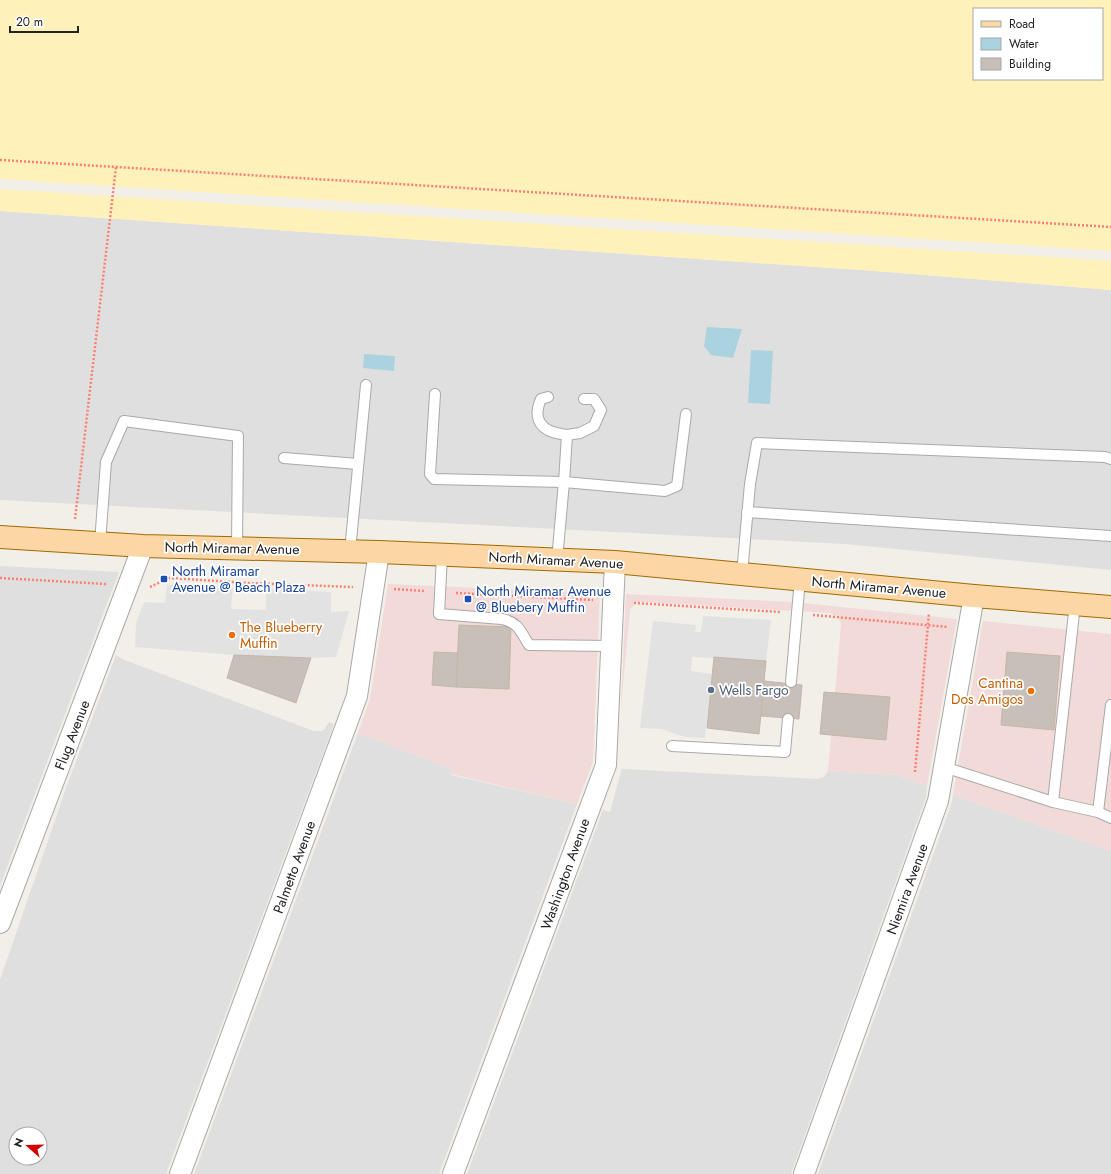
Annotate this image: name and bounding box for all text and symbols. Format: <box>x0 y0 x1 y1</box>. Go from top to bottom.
scale bar <box>10 8 78 34</box>
legend <box>973 8 1103 80</box>
text: 20 m <box>16 13 43 31</box>
text: Road <box>1009 15 1035 33</box>
text: Water <box>1009 35 1040 53</box>
text: Building <box>1009 55 1051 73</box>
street label: North Miramar Avenue <box>164 537 300 559</box>
street label: North Miramar Avenue <box>488 546 624 574</box>
place label: North Miramar Avenue @ Beach Plaza <box>172 561 306 597</box>
street label: North Miramar Avenue <box>811 571 947 603</box>
marker: North Miramar Avenue @ Beach Plaza <box>159 574 169 584</box>
place label: North Miramar Avenue @ Bluebery Muffin <box>476 581 611 617</box>
marker: North Miramar Avenue @ Bluebery Muffin <box>463 594 473 604</box>
place label: The Blueberry Muffin <box>240 617 323 653</box>
marker: The Blueberry Muffin <box>227 630 237 640</box>
place label: Cantina Dos Amigos <box>951 673 1023 709</box>
place label: Wells Fargo <box>719 680 789 700</box>
marker: Wells Fargo <box>706 685 716 695</box>
marker: Cantina Dos Amigos <box>1026 686 1036 696</box>
street label: Flug Avenue <box>50 697 94 773</box>
street label: Washington Avenue <box>536 815 594 933</box>
street label: Palmetto Avenue <box>268 818 320 916</box>
street label: Niemira Avenue <box>881 841 933 937</box>
north arrow <box>8 1126 48 1166</box>
text: N <box>10 1136 28 1149</box>

